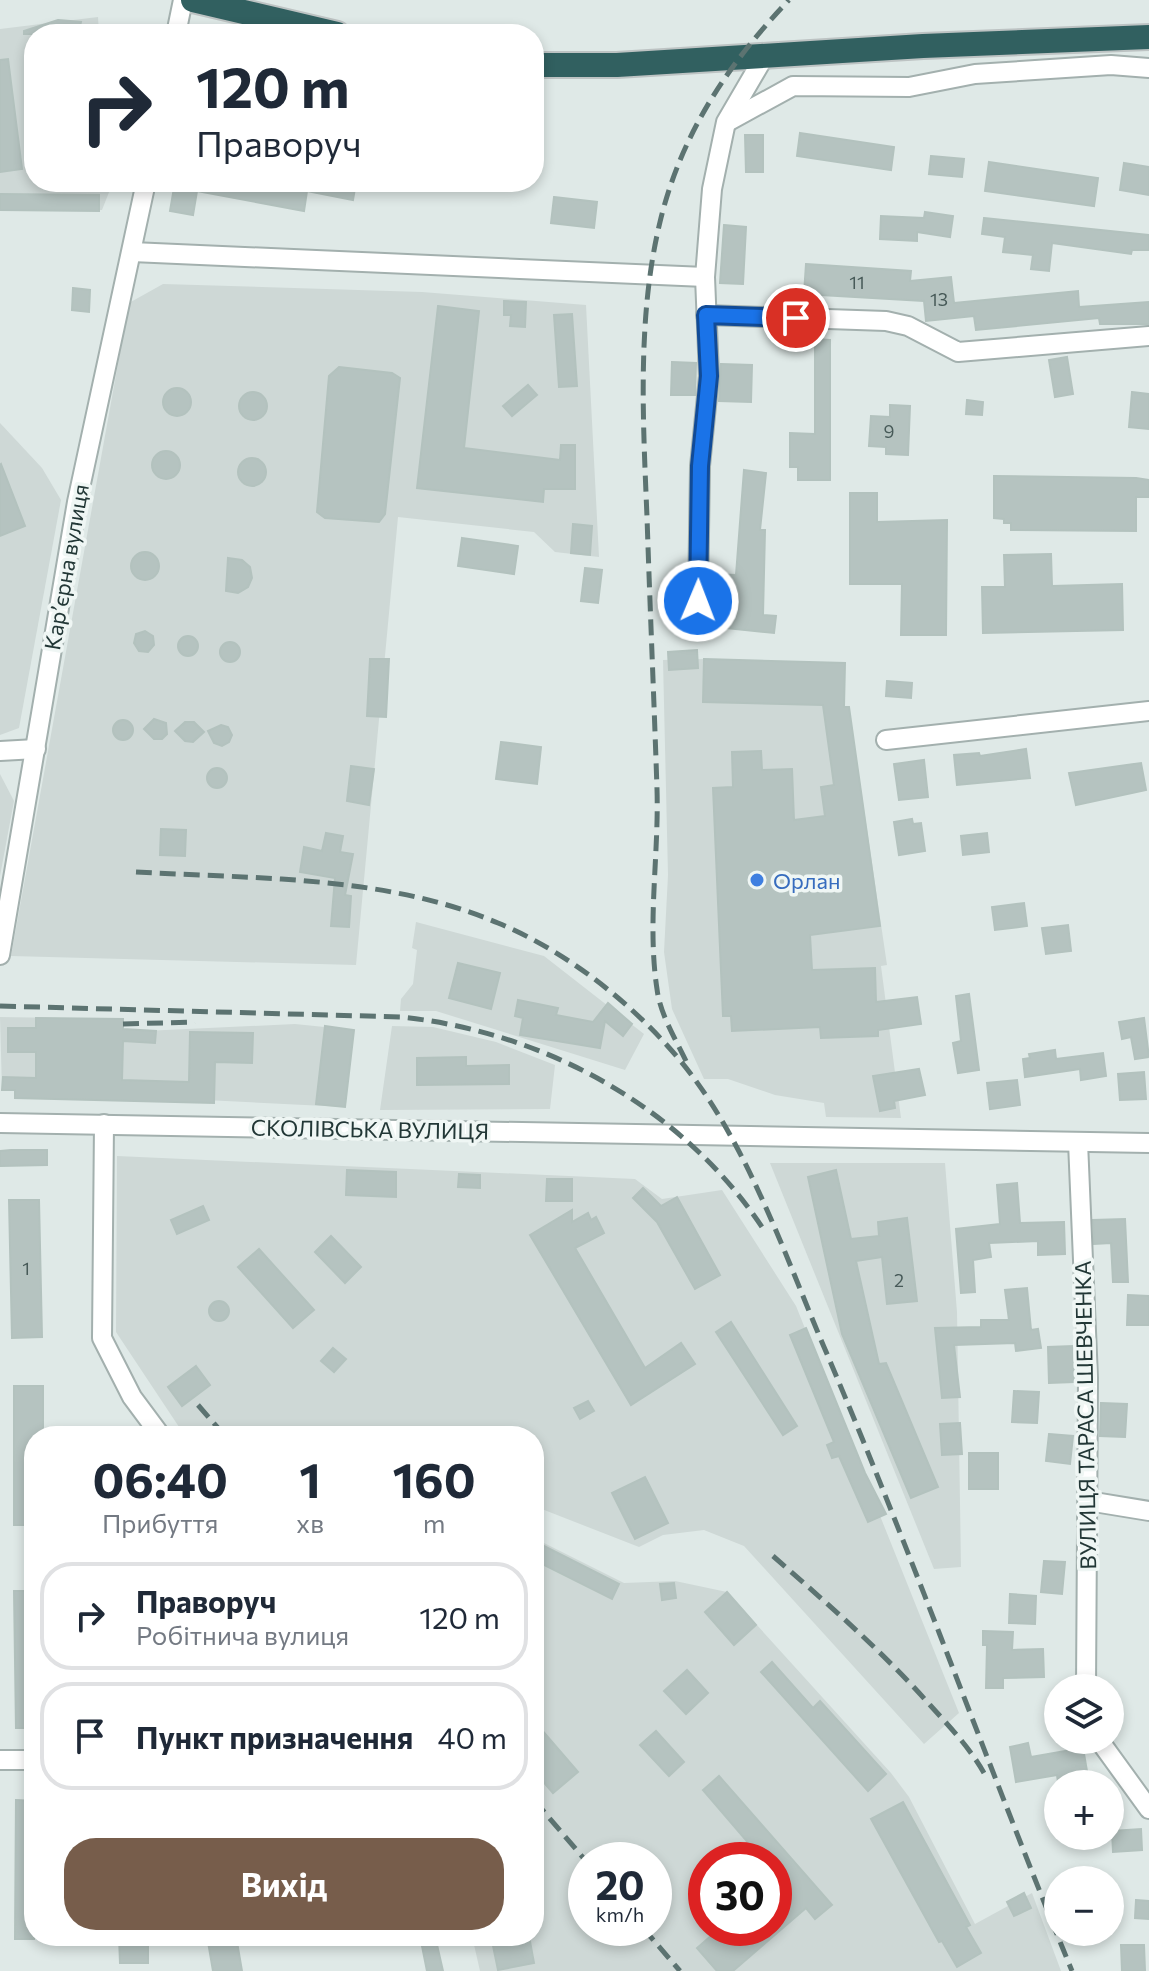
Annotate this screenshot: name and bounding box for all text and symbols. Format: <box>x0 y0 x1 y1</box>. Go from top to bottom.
text: 120 m <box>196 51 350 120</box>
icon: right <box>64 56 168 160</box>
text: Праворуч <box>196 120 362 164</box>
house number: 11 <box>849 271 865 293</box>
pin <box>762 284 830 352</box>
house number: 13 <box>930 288 948 310</box>
icon: arrive <box>774 296 818 340</box>
house number: 9 <box>884 420 894 442</box>
street label: Карʼєрна вулиця <box>38 482 94 652</box>
position arrow <box>656 559 740 643</box>
place label: Орлан <box>773 867 840 894</box>
marker: Орлан <box>748 871 766 889</box>
street label: СКОЛІВСЬКА ВУЛИЦЯ <box>251 1113 489 1145</box>
house number: 1 <box>22 1257 30 1279</box>
street label: ВУЛИЦЯ ТАРАСА ШЕВЧЕНКА <box>1069 1260 1101 1570</box>
house number: 2 <box>894 1269 904 1291</box>
text: 06:40 <box>92 1449 228 1508</box>
text: 1 <box>299 1449 321 1508</box>
text: 160 <box>392 1449 476 1508</box>
text: Прибуття <box>102 1507 218 1538</box>
text: хв <box>296 1507 324 1538</box>
text: m <box>423 1507 445 1538</box>
text: Праворуч <box>136 1582 276 1619</box>
icon: right <box>68 1594 112 1638</box>
text: 120 m <box>419 1598 500 1635</box>
text: Робітнича вулиця <box>136 1619 349 1650</box>
map controls <box>1044 1674 1124 1946</box>
button: layers <box>1044 1674 1124 1754</box>
icon: arrive <box>68 1714 112 1758</box>
text: Пункт призначення <box>136 1718 413 1755</box>
text: 40 m <box>437 1718 507 1755</box>
button: + <box>1044 1770 1124 1850</box>
button: Вихід <box>64 1838 504 1930</box>
speed limit sign: 30 <box>688 1842 792 1946</box>
text: 20 <box>595 1859 645 1908</box>
button: − <box>1044 1866 1124 1946</box>
text: km/h <box>596 1902 644 1926</box>

